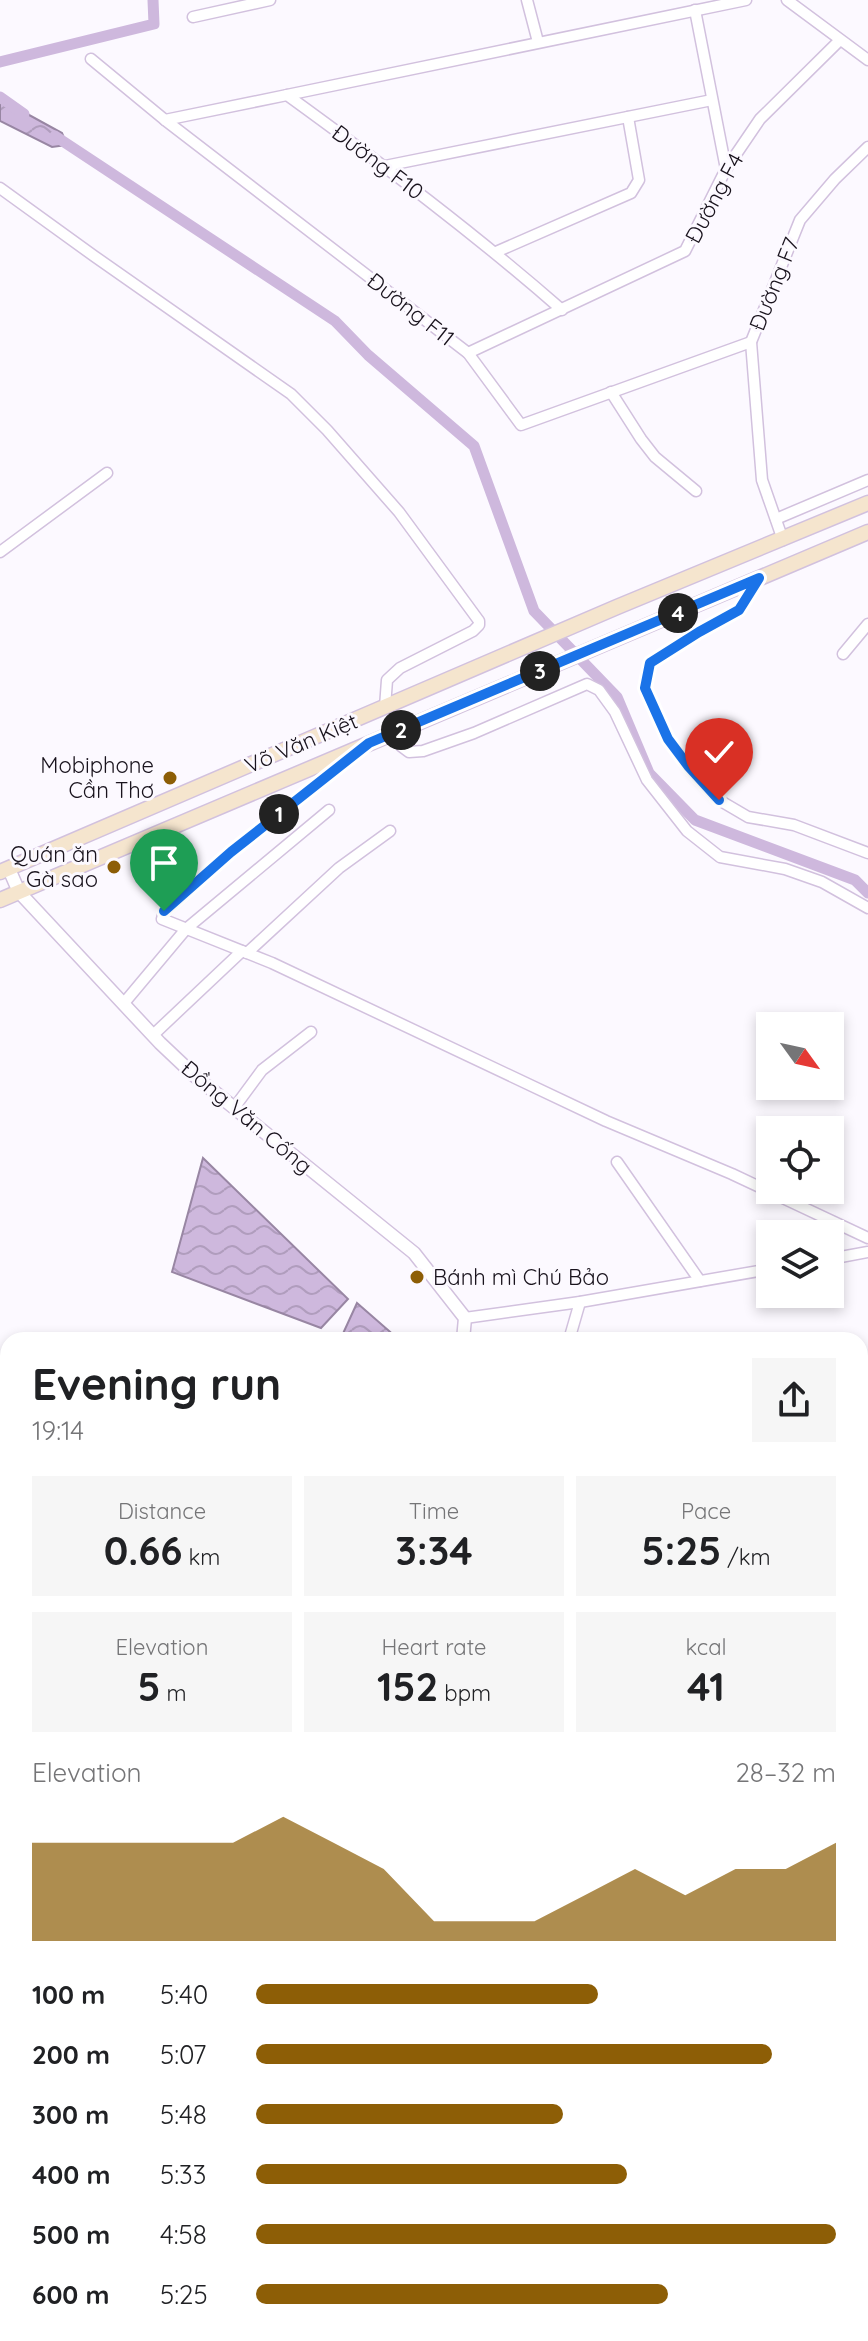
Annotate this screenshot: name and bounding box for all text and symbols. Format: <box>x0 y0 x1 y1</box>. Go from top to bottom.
street label: Đường F10 <box>327 118 429 206</box>
street label: Đường F4 <box>679 148 749 248</box>
street label: Đường F7 <box>743 233 805 335</box>
street label: Đường F11 <box>362 266 460 352</box>
pin: 4 <box>658 593 698 633</box>
text: 4 <box>672 599 684 627</box>
pin: 3 <box>520 651 560 691</box>
text: 3 <box>534 657 546 685</box>
street label: Võ Văn Kiệt <box>240 707 362 779</box>
pin: 2 <box>381 710 421 750</box>
text: 2 <box>395 716 407 744</box>
pin <box>685 718 753 800</box>
icon: check <box>697 730 741 774</box>
place label: Mobiphone Cần Thơ <box>40 751 154 804</box>
marker: Mobiphone Cần Thơ <box>161 769 179 787</box>
pin: 1 <box>259 794 299 834</box>
text: 1 <box>275 800 283 828</box>
pin <box>130 829 198 911</box>
place label: Quán ăn Gà sao <box>10 840 98 893</box>
icon: arrive <box>142 841 186 885</box>
marker: Quán ăn Gà sao <box>105 858 123 876</box>
north arrow <box>756 1012 844 1100</box>
map controls <box>756 1012 844 1308</box>
street label: Đồng Văn Cống <box>176 1054 318 1180</box>
button: locate <box>756 1116 844 1204</box>
button: layers <box>756 1220 844 1308</box>
place label: Bánh mì Chú Bảo <box>433 1263 609 1291</box>
marker: Bánh mì Chú Bảo <box>408 1268 426 1286</box>
text: Evening run <box>32 1356 281 1411</box>
button: share <box>752 1358 836 1442</box>
text: 19:14 <box>32 1414 84 1447</box>
text: Distance <box>118 1497 206 1525</box>
text: Time <box>409 1497 459 1525</box>
text: Pace <box>681 1497 731 1525</box>
text: 0.66 <box>104 1525 182 1575</box>
text: 3:34 <box>395 1525 473 1575</box>
text: 5:25 <box>641 1525 721 1575</box>
text: km <box>182 1543 220 1571</box>
text: /km <box>721 1543 771 1571</box>
text: Elevation <box>116 1633 208 1661</box>
text: Heart rate <box>382 1633 486 1661</box>
text: kcal <box>685 1633 727 1661</box>
text: 5 <box>137 1661 160 1711</box>
text: 152 <box>377 1661 438 1711</box>
text: 41 <box>687 1661 725 1711</box>
text: m <box>160 1679 187 1707</box>
text: bpm <box>438 1679 491 1707</box>
text: Elevation <box>32 1756 142 1789</box>
text: 28–32 m <box>735 1756 836 1789</box>
text: 100 m <box>32 1978 105 2011</box>
text: 5:40 <box>160 1978 208 2011</box>
text: 200 m <box>32 2038 110 2071</box>
text: 5:07 <box>160 2038 206 2071</box>
text: 300 m <box>32 2098 109 2131</box>
text: 5:48 <box>160 2098 207 2131</box>
text: 400 m <box>32 2158 110 2191</box>
text: 5:33 <box>160 2158 206 2191</box>
text: 500 m <box>32 2218 110 2251</box>
text: 4:58 <box>160 2218 207 2251</box>
text: 600 m <box>32 2278 110 2311</box>
text: 5:25 <box>160 2278 208 2311</box>

